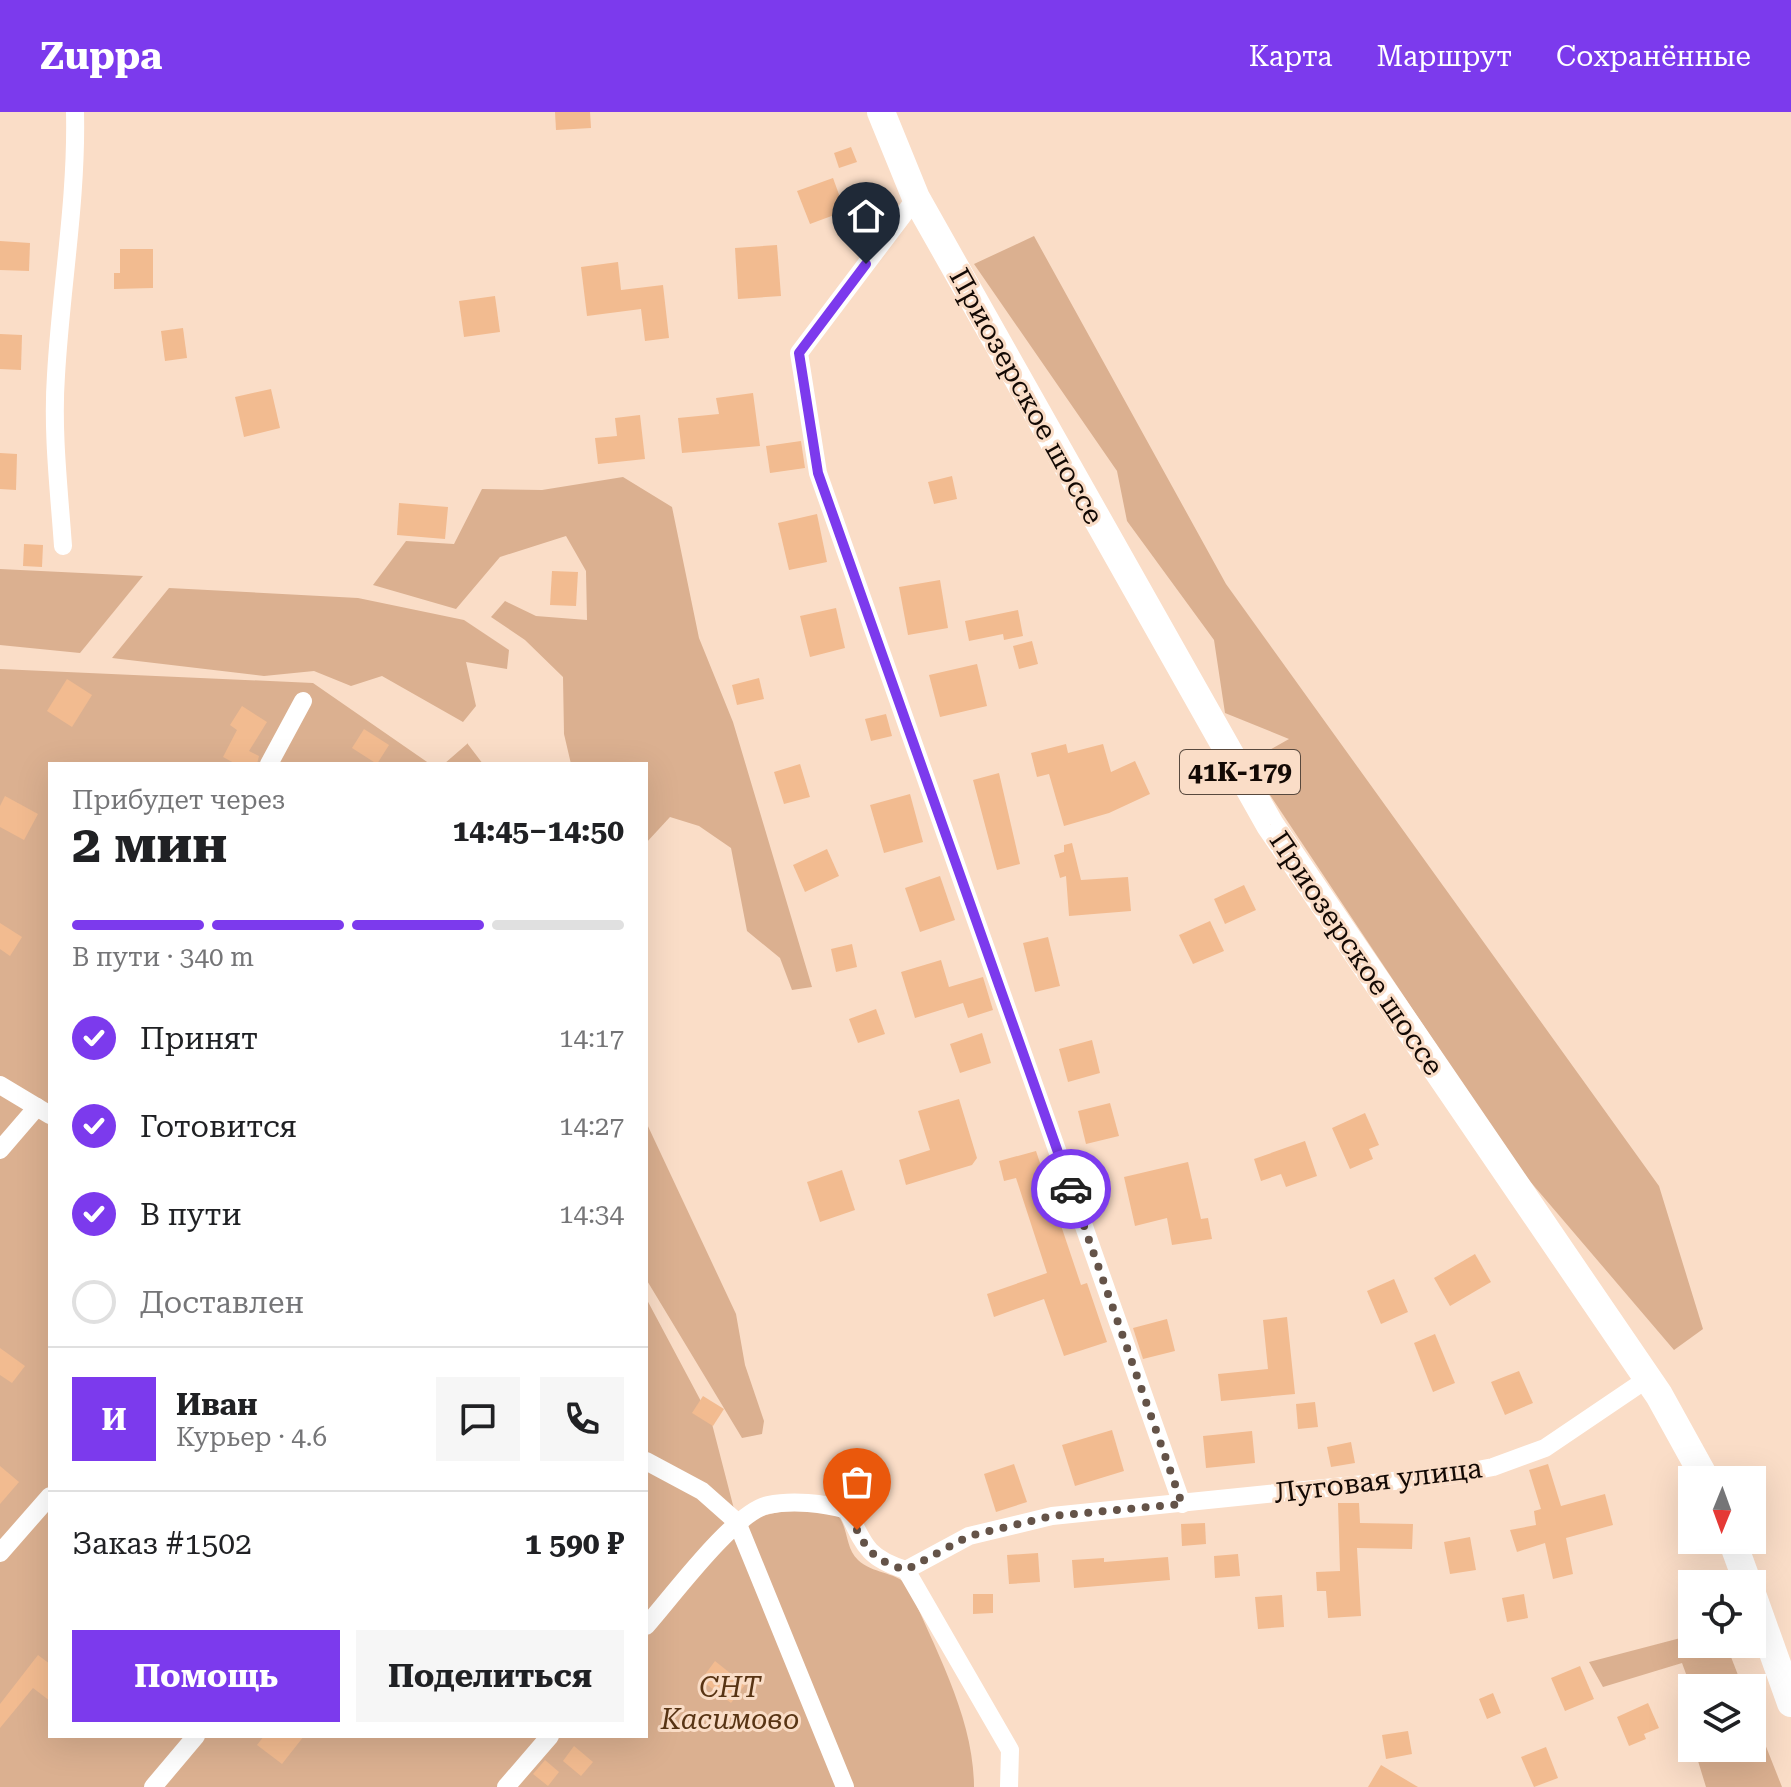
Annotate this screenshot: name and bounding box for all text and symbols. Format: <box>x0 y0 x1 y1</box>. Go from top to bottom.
text: Zuppa <box>40 34 162 78</box>
text: Карта <box>1249 40 1333 73</box>
text: Маршрут <box>1377 40 1512 73</box>
text: Сохранённые <box>1556 40 1751 73</box>
pin <box>832 182 900 264</box>
icon: home <box>844 194 888 238</box>
street label: Приозерское шоссе <box>943 263 1111 530</box>
road number: 41К-179 <box>1180 750 1300 794</box>
text: Прибудет через <box>72 785 286 815</box>
text: 14:45–14:50 <box>452 813 624 848</box>
text: 2 мин <box>72 814 227 875</box>
street label: Приозерское шоссе <box>1263 825 1451 1081</box>
text: В пути · 340 m <box>72 942 254 972</box>
icon: check <box>72 1016 116 1060</box>
text: Принят <box>140 1021 258 1056</box>
text: 14:17 <box>559 1023 624 1053</box>
icon: check <box>72 1104 116 1148</box>
text: Готовится <box>140 1109 297 1144</box>
text: 14:27 <box>559 1111 624 1141</box>
courier <box>1031 1149 1111 1229</box>
icon: car <box>1049 1167 1093 1211</box>
icon: check <box>72 1192 116 1236</box>
text: В пути <box>140 1197 242 1232</box>
text: 14:34 <box>559 1199 624 1229</box>
text: Доставлен <box>140 1285 304 1320</box>
button: chat <box>436 1377 520 1461</box>
button: phone <box>540 1377 624 1461</box>
text: Иван <box>176 1387 257 1422</box>
text: И <box>101 1402 127 1437</box>
text: Курьер · 4.6 <box>176 1422 327 1452</box>
pin <box>823 1448 891 1530</box>
street label: Луговая улица <box>1272 1451 1484 1510</box>
icon: bag <box>835 1460 879 1504</box>
north arrow <box>1678 1466 1766 1554</box>
map controls <box>1678 1466 1766 1762</box>
text: Заказ #1502 <box>72 1526 252 1561</box>
text: 1 590 ₽ <box>525 1526 624 1561</box>
button: locate <box>1678 1570 1766 1658</box>
button: Помощь <box>72 1630 340 1722</box>
button: Поделиться <box>356 1630 624 1722</box>
park label: СНТ Касимово <box>660 1671 799 1736</box>
button: layers <box>1678 1674 1766 1762</box>

